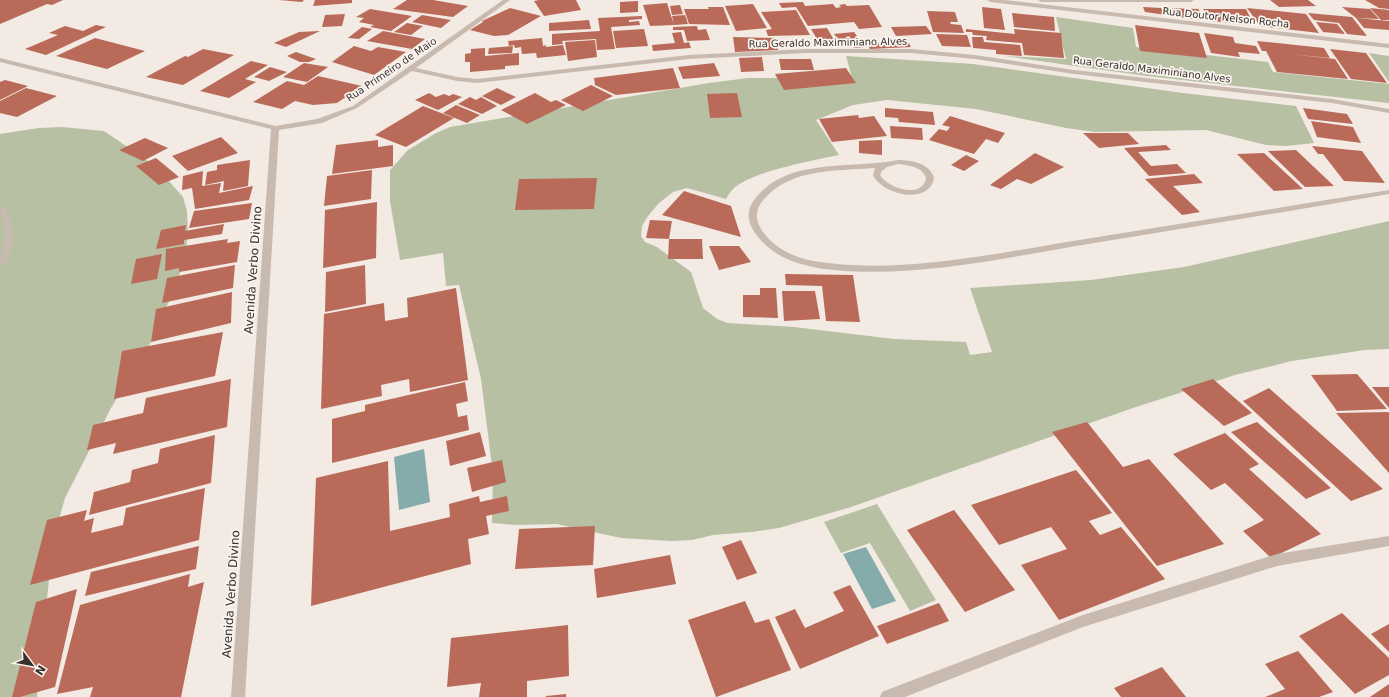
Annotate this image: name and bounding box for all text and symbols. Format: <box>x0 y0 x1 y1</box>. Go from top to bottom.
street label: Rua Doutor Nelson Rocha <box>1162 5 1290 30</box>
street label: Rua Primeiro de Maio <box>344 35 438 104</box>
street label: Rua Geraldo Maximiniano Alves <box>749 36 907 49</box>
street label: Rua Geraldo Maximiniano Alves <box>1073 54 1231 85</box>
street label: Avenida Verbo Divino <box>242 206 264 334</box>
street label: Avenida Verbo Divino <box>220 530 242 658</box>
north arrow <box>12 645 52 685</box>
text: N <box>32 663 48 677</box>

